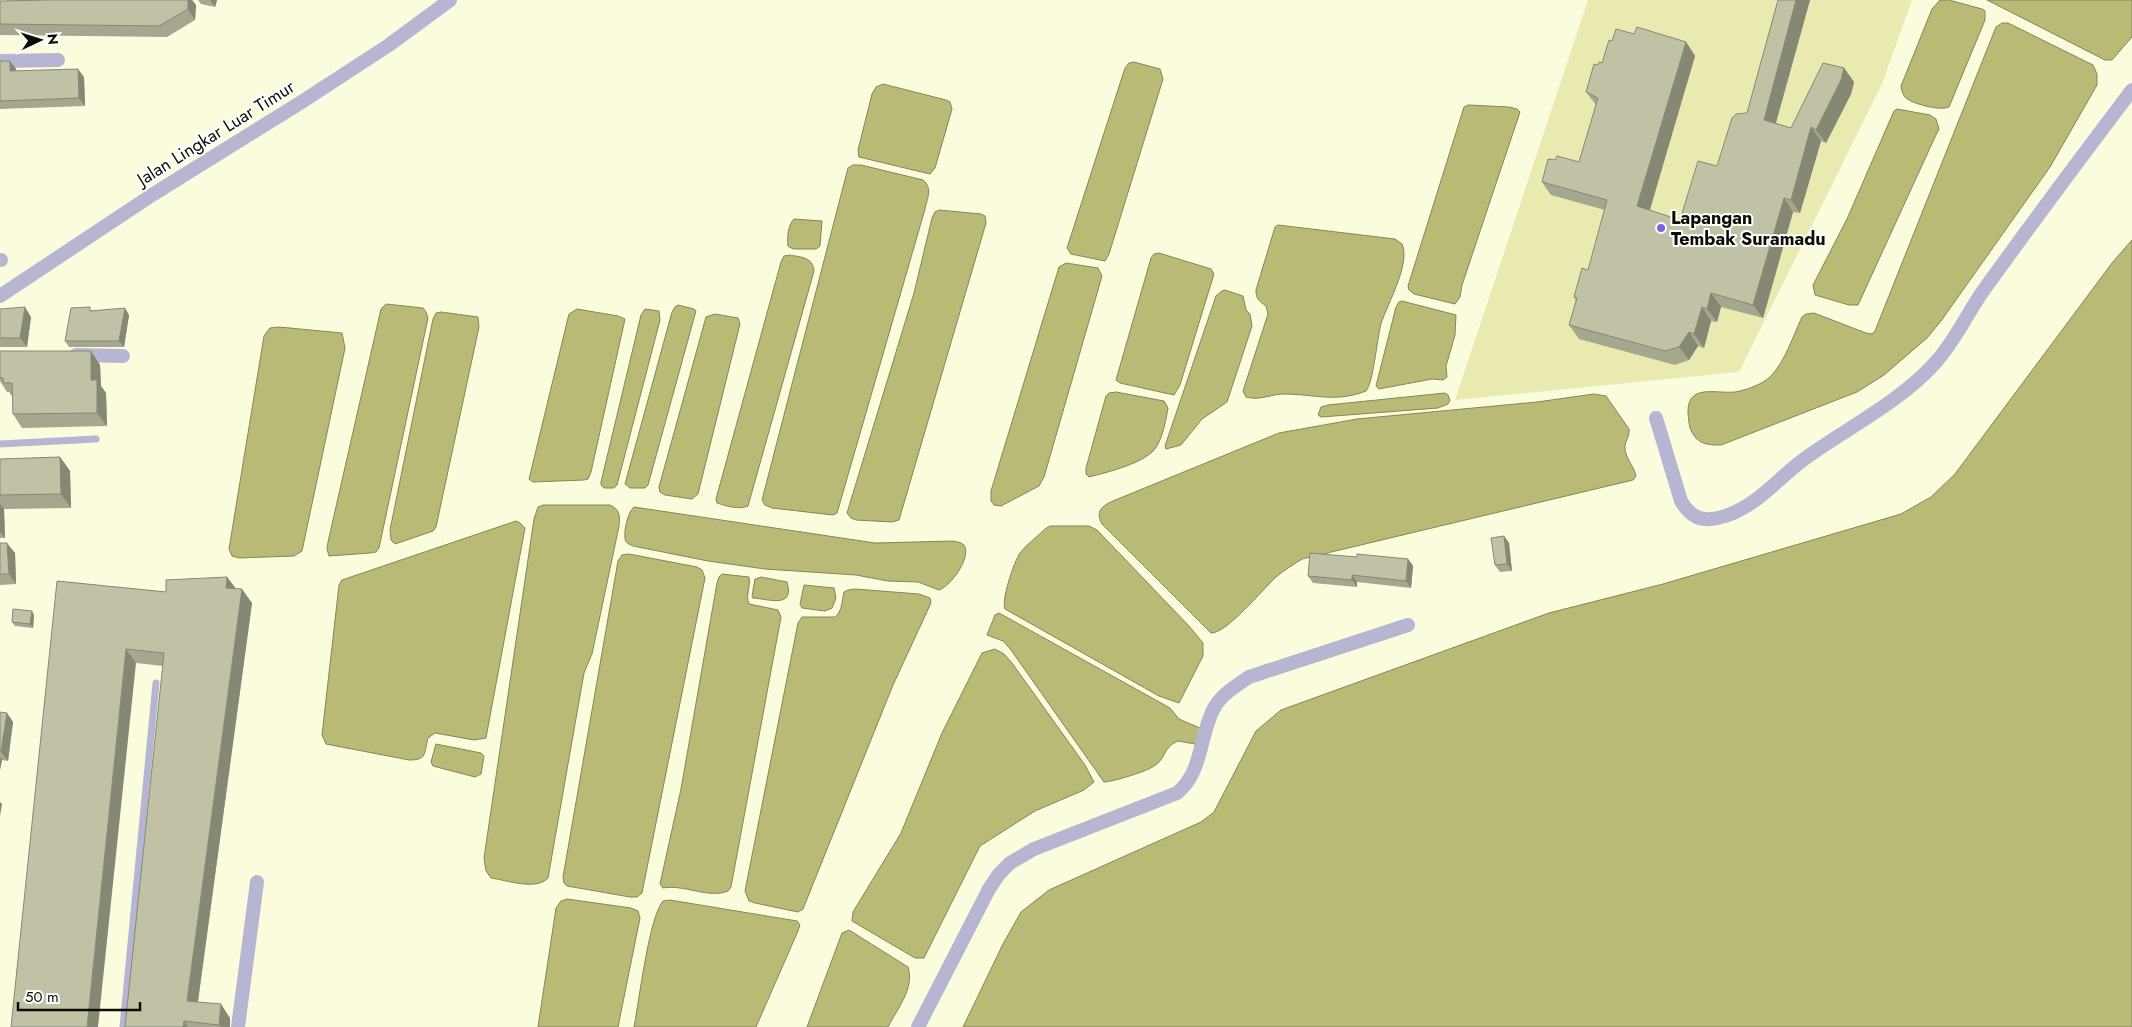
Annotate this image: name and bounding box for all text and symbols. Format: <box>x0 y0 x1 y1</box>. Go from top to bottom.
north arrow <box>15 15 65 65</box>
text: N <box>43 33 63 45</box>
street label: Jalan Lingkar Luar Timur <box>130 73 301 193</box>
place label: Lapangan Tembak Suramadu <box>1671 205 1826 252</box>
marker: Lapangan Tembak Suramadu <box>1655 222 1667 234</box>
scale bar <box>18 980 140 1012</box>
text: 50 m <box>25 986 59 1008</box>

